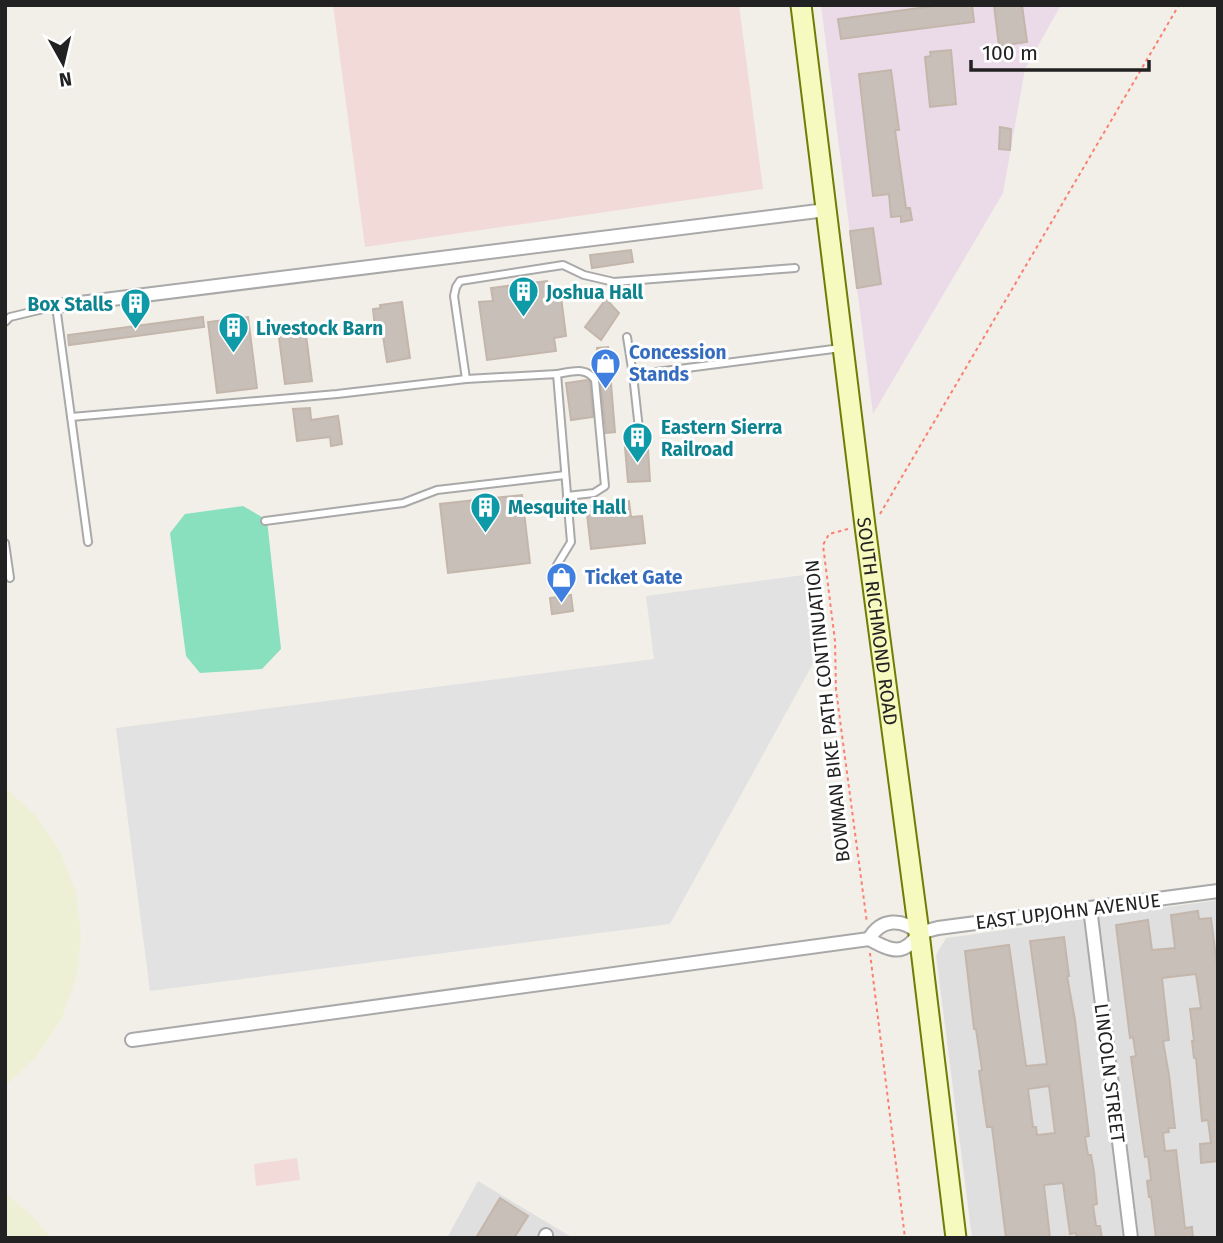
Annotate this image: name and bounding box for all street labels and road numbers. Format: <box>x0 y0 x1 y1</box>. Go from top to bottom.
street label: SOUTH RICHMOND ROAD <box>852 516 902 727</box>
street label: BOWMAN BIKE PATH CONTINUATION <box>800 559 855 863</box>
street label: EAST UPJOHN AVENUE <box>974 889 1162 934</box>
street label: LINCOLN STREET <box>1090 1002 1129 1144</box>

